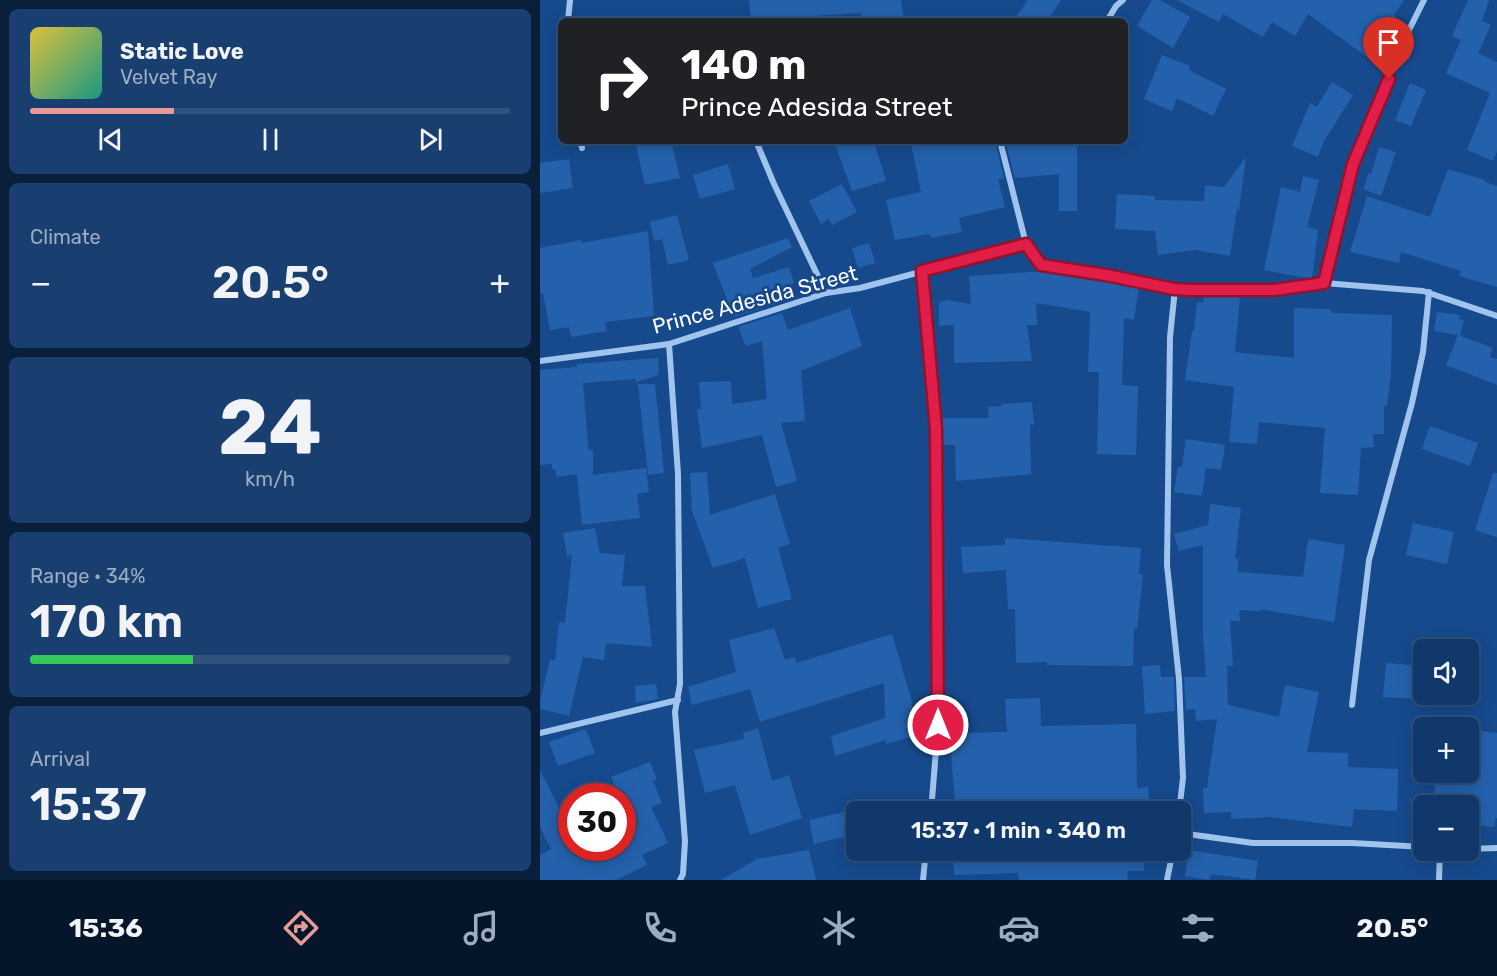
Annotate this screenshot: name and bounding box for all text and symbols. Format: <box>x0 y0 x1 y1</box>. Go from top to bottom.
pin <box>1363 17 1414 79</box>
icon: arrive <box>1372 26 1405 59</box>
text: Static Love <box>120 38 244 65</box>
text: 140 m <box>681 40 807 90</box>
icon: right <box>582 42 660 120</box>
text: Velvet Ray <box>120 65 218 89</box>
text: Prince Adesida Street <box>681 91 952 123</box>
icon: previous <box>94 123 127 156</box>
icon: pause <box>254 123 287 156</box>
icon: next <box>414 123 447 156</box>
text: Climate <box>30 225 101 249</box>
text: 20.5° <box>212 256 329 309</box>
street label: Prince Adesida Street <box>650 260 860 339</box>
text: − <box>30 263 51 302</box>
text: + <box>489 263 510 302</box>
text: 24 <box>218 381 322 474</box>
text: km/h <box>245 467 295 491</box>
text: Range · 34% <box>30 564 145 588</box>
text: 170 km <box>30 595 183 648</box>
map controls <box>1413 639 1479 861</box>
button: sound <box>1413 639 1479 705</box>
position arrow <box>906 693 970 757</box>
button: + <box>1413 717 1479 783</box>
text: Arrival <box>30 747 90 771</box>
text: 15:37 <box>30 778 147 831</box>
speed limit sign: 30 <box>558 783 636 861</box>
button: − <box>1413 795 1479 861</box>
text: 15:37 · 1 min · 340 m <box>911 817 1126 844</box>
icon: directions <box>280 907 322 949</box>
icon: music <box>460 907 502 949</box>
icon: phone <box>639 907 681 949</box>
icon: climate <box>818 907 860 949</box>
icon: car <box>998 907 1040 949</box>
icon: filters <box>1177 907 1219 949</box>
text: 15:36 <box>69 912 143 944</box>
text: 20.5° <box>1356 912 1428 944</box>

